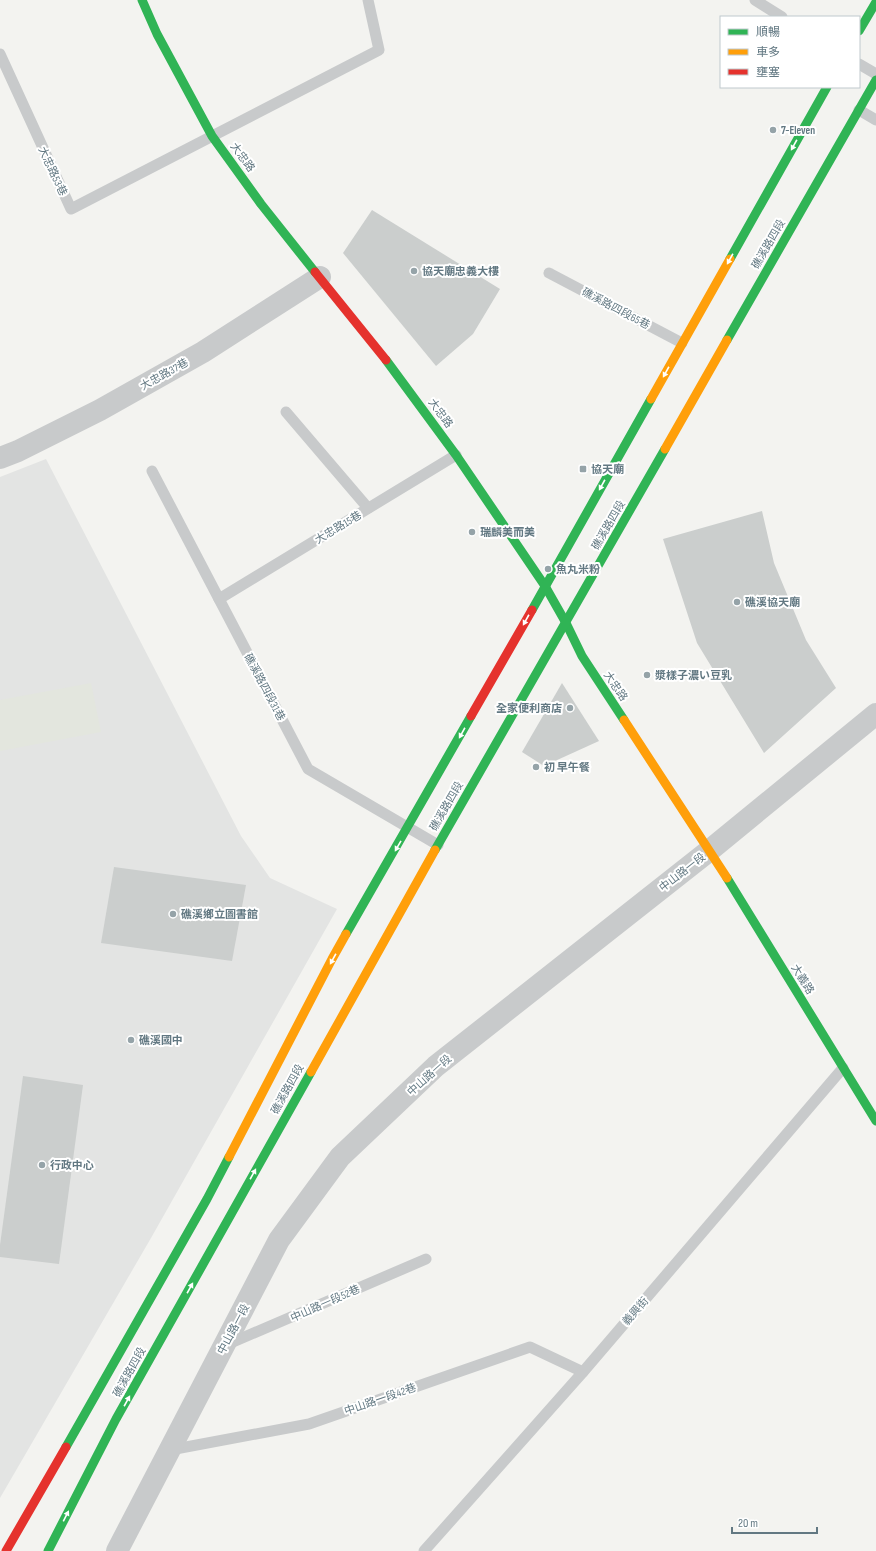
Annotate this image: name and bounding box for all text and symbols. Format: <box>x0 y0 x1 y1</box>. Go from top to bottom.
legend <box>720 16 860 88</box>
text: 順暢 <box>756 25 780 40</box>
text: 車多 <box>756 45 780 60</box>
text: 壅塞 <box>756 65 780 80</box>
place label: 7-Eleven <box>781 124 815 137</box>
marker: 7-Eleven <box>768 125 778 135</box>
one-way arrow <box>790 139 797 151</box>
street label: 大忠路 <box>228 140 258 174</box>
street label: 大忠路53巷 <box>35 144 70 198</box>
street label: 礁溪路四段 <box>749 217 788 271</box>
one-way arrow <box>726 253 733 265</box>
place label: 協天廟忠義大樓 <box>422 265 499 278</box>
marker: 協天廟忠義大樓 <box>409 266 419 276</box>
street label: 礁溪路四段65巷 <box>579 285 652 332</box>
street label: 大忠路37巷 <box>138 356 191 393</box>
one-way arrow <box>663 366 669 378</box>
street label: 大忠路 <box>426 396 456 430</box>
place label: 協天廟 <box>591 463 624 476</box>
marker: 協天廟 <box>578 464 588 474</box>
one-way arrow <box>599 479 605 491</box>
street label: 礁溪路四段 <box>589 498 628 552</box>
street label: 大忠路15巷 <box>313 508 364 546</box>
place label: 瑞麟美而美 <box>480 526 535 539</box>
marker: 瑞麟美而美 <box>467 527 477 537</box>
place label: 魚丸米粉 <box>556 563 600 576</box>
marker: 魚丸米粉 <box>543 564 553 574</box>
place label: 礁溪協天廟 <box>745 596 800 609</box>
marker: 礁溪協天廟 <box>732 597 742 607</box>
one-way arrow <box>522 614 529 626</box>
street label: 礁溪路四段31巷 <box>241 651 288 723</box>
street label: 大忠路 <box>601 669 630 704</box>
place label: 漿樣子濃い豆乳 <box>655 669 732 682</box>
marker: 漿樣子濃い豆乳 <box>642 670 652 680</box>
place label: 全家便利商店 <box>496 702 562 715</box>
marker: 全家便利商店 <box>565 703 575 713</box>
one-way arrow <box>458 727 465 739</box>
place label: 初 早午餐 <box>544 761 590 774</box>
marker: 初 早午餐 <box>531 762 541 772</box>
street label: 礁溪路四段 <box>427 779 466 833</box>
one-way arrow <box>394 840 401 852</box>
street label: 中山路一段 <box>657 850 708 894</box>
place label: 礁溪鄉立圖書館 <box>181 908 258 921</box>
marker: 礁溪鄉立圖書館 <box>168 909 178 919</box>
one-way arrow <box>329 953 336 965</box>
street label: 大義路 <box>789 962 817 997</box>
place label: 礁溪國中 <box>139 1034 183 1047</box>
marker: 礁溪國中 <box>126 1035 136 1045</box>
street label: 中山路一段 <box>405 1052 454 1099</box>
street label: 礁溪路四段 <box>268 1062 306 1116</box>
place label: 行政中心 <box>50 1159 94 1172</box>
marker: 行政中心 <box>37 1160 47 1170</box>
one-way arrow <box>250 1168 257 1180</box>
one-way arrow <box>186 1282 193 1293</box>
street label: 中山路一段52巷 <box>288 1282 362 1325</box>
street label: 義興街 <box>620 1295 651 1328</box>
street label: 中山路一段 <box>215 1302 252 1357</box>
street label: 礁溪路四段 <box>110 1345 148 1399</box>
street label: 中山路一段42巷 <box>343 1381 418 1418</box>
one-way arrow <box>123 1395 130 1407</box>
scale bar <box>732 1509 817 1535</box>
one-way arrow <box>63 1511 70 1522</box>
text: 20 m <box>738 1516 758 1531</box>

